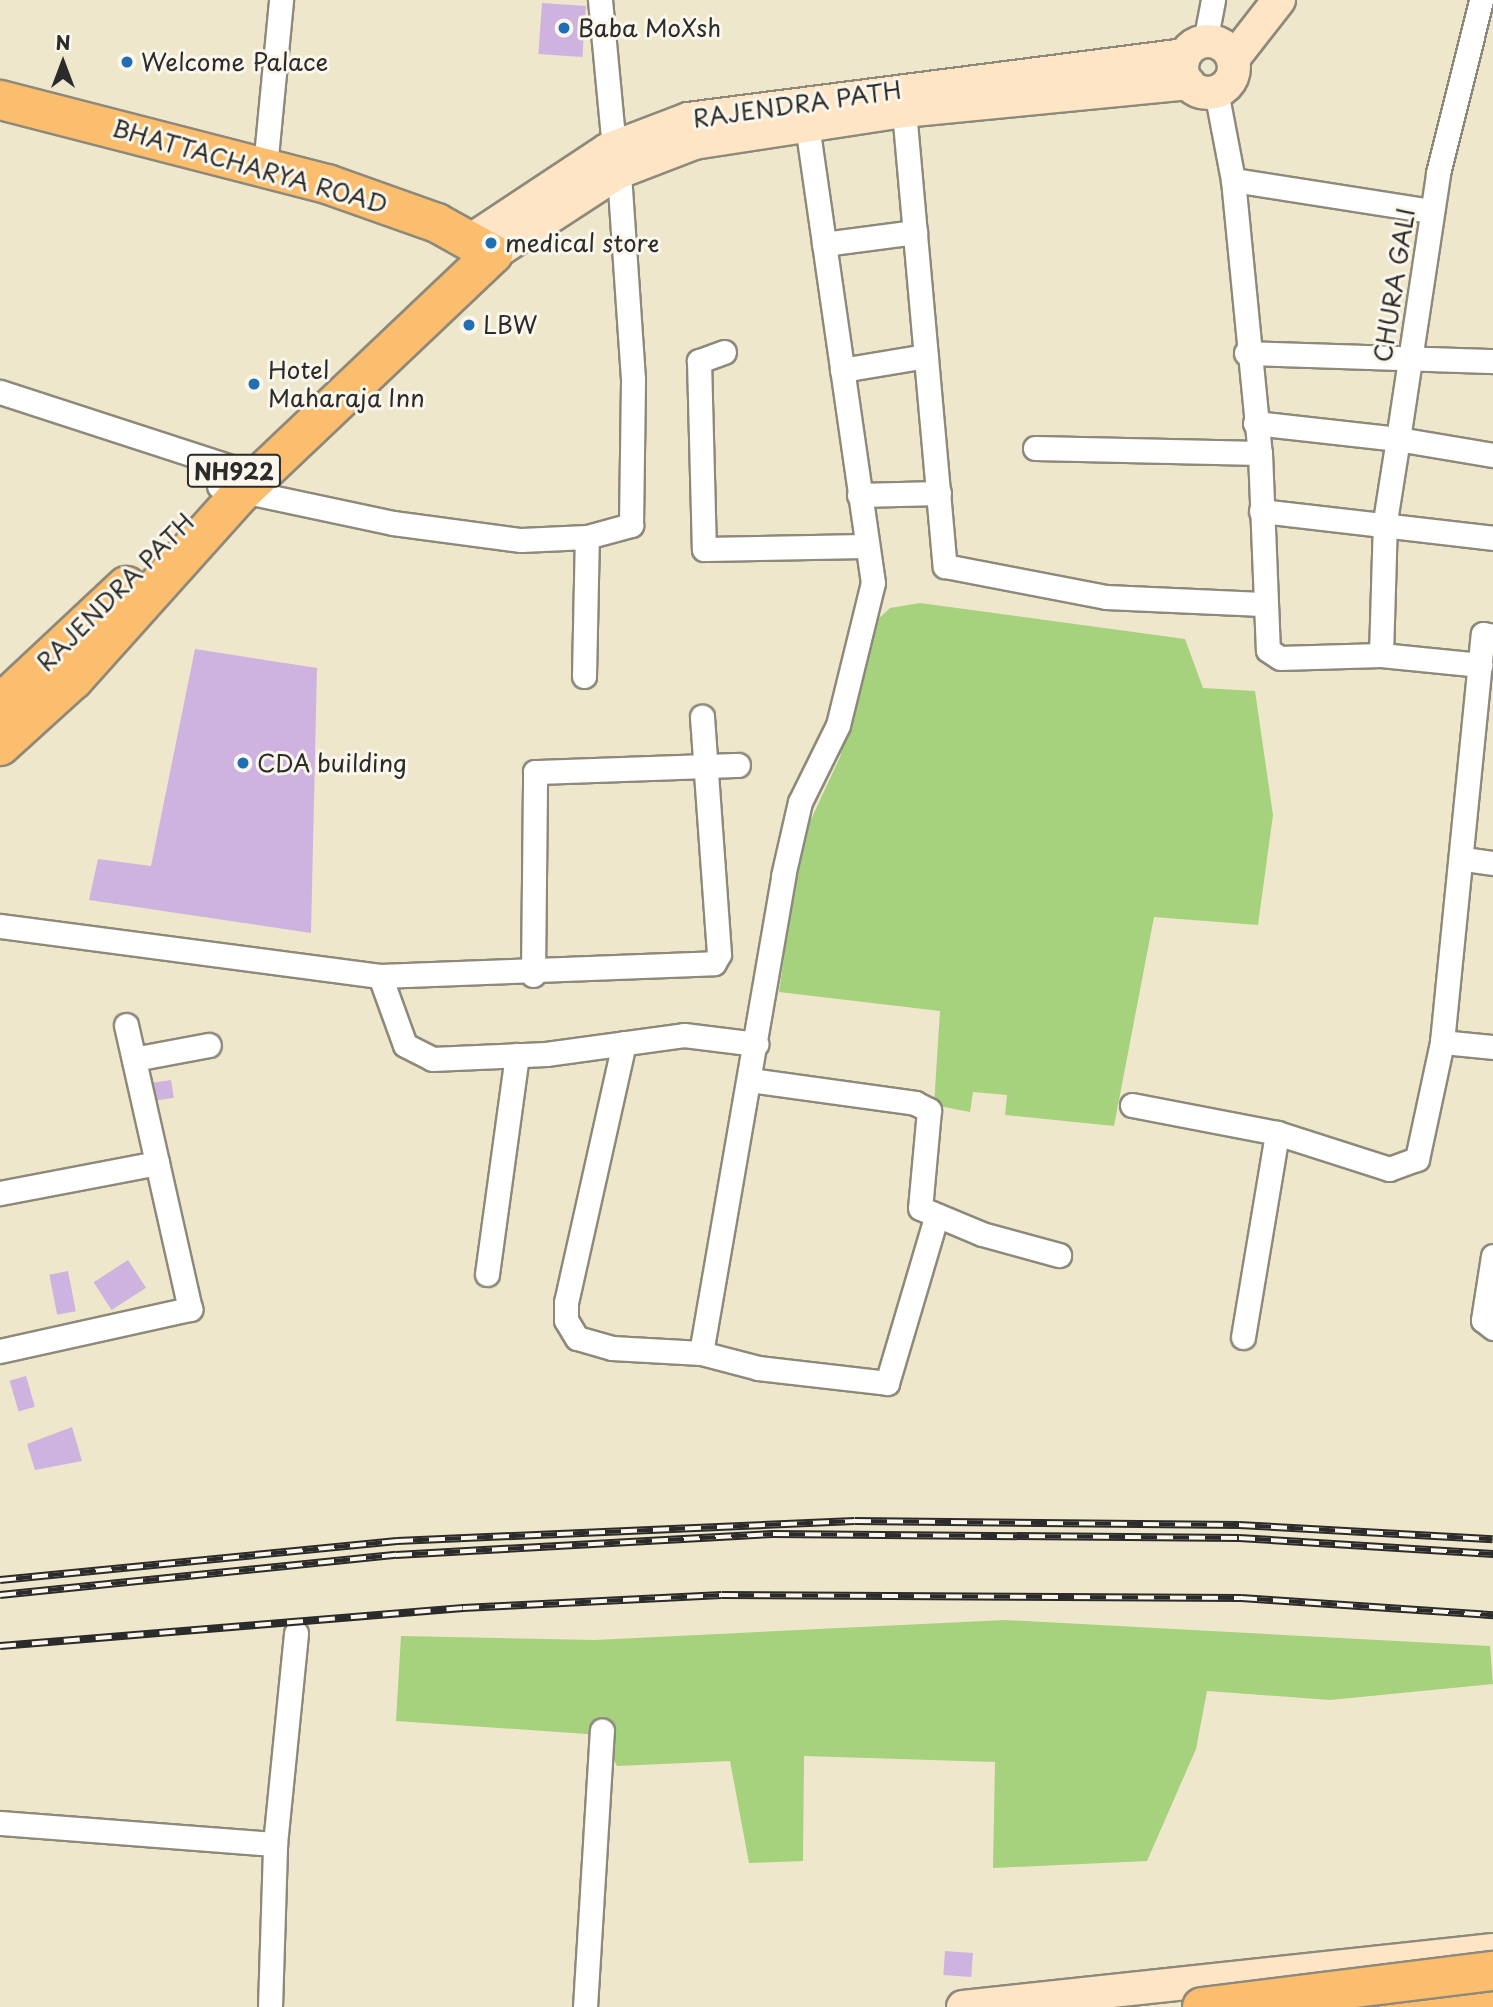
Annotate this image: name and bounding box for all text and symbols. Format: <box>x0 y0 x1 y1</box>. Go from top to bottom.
place label: Baba MoXsh <box>578 14 722 42</box>
marker: Baba MoXsh <box>556 20 572 36</box>
north arrow <box>28 28 98 98</box>
text: N <box>55 28 71 56</box>
place label: Welcome Palace <box>141 48 329 76</box>
marker: Welcome Palace <box>119 54 135 70</box>
street label: RAJENDRA PATH <box>691 75 903 133</box>
street label: BHATTACHARYA ROAD <box>109 113 391 219</box>
street label: CHURA GALI <box>1368 205 1420 365</box>
place label: medical store <box>505 229 660 257</box>
marker: medical store <box>483 235 499 251</box>
place label: LBW <box>483 311 537 339</box>
marker: LBW <box>461 317 477 333</box>
place label: Hotel Maharaja Inn <box>268 356 425 412</box>
marker: Hotel Maharaja Inn <box>246 376 262 392</box>
road number: NH922 <box>187 452 281 491</box>
street label: RAJENDRA PATH <box>30 507 200 677</box>
place label: CDA building <box>257 749 409 777</box>
marker: CDA building <box>235 755 251 771</box>

